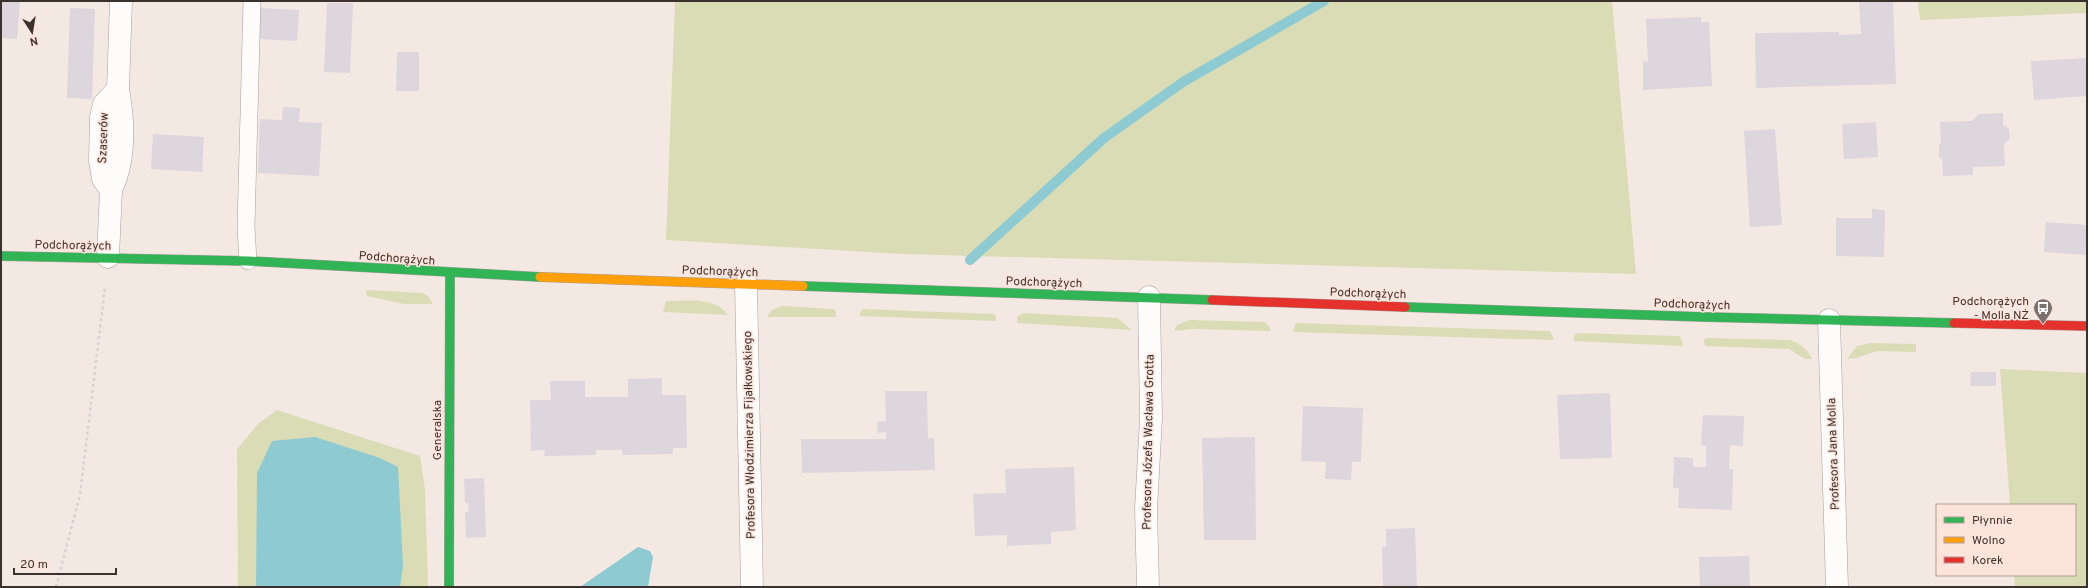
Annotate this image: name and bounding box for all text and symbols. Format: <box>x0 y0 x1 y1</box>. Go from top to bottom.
north arrow <box>12 12 52 52</box>
text: N <box>29 33 39 48</box>
street label: Szaserów <box>95 112 113 164</box>
street label: Podchorążych <box>35 237 111 255</box>
street label: Podchorążych <box>358 248 436 270</box>
street label: Podchorążych <box>681 263 759 281</box>
street label: Podchorążych <box>1005 274 1083 292</box>
street label: Podchorążych <box>1329 285 1407 303</box>
place label: Podchorążych - Molla NŻ <box>1952 294 2029 324</box>
street label: Podchorążych <box>1653 296 1731 314</box>
bus stop icon: Podchorążych - Molla NŻ <box>2032 297 2054 325</box>
street label: Profesora Włodzimierza Fijałkowskiego <box>740 330 760 539</box>
street label: Profesora Józefa Wacława Grotta <box>1139 354 1159 530</box>
street label: Profesora Jana Molla <box>1824 398 1844 510</box>
street label: Generalska <box>430 400 446 460</box>
legend <box>1936 504 2076 576</box>
text: Płynnie <box>1972 513 2012 529</box>
text: Wolno <box>1972 533 2006 549</box>
scale bar <box>14 550 116 576</box>
text: Korek <box>1972 553 2003 569</box>
text: 20 m <box>20 557 48 573</box>

